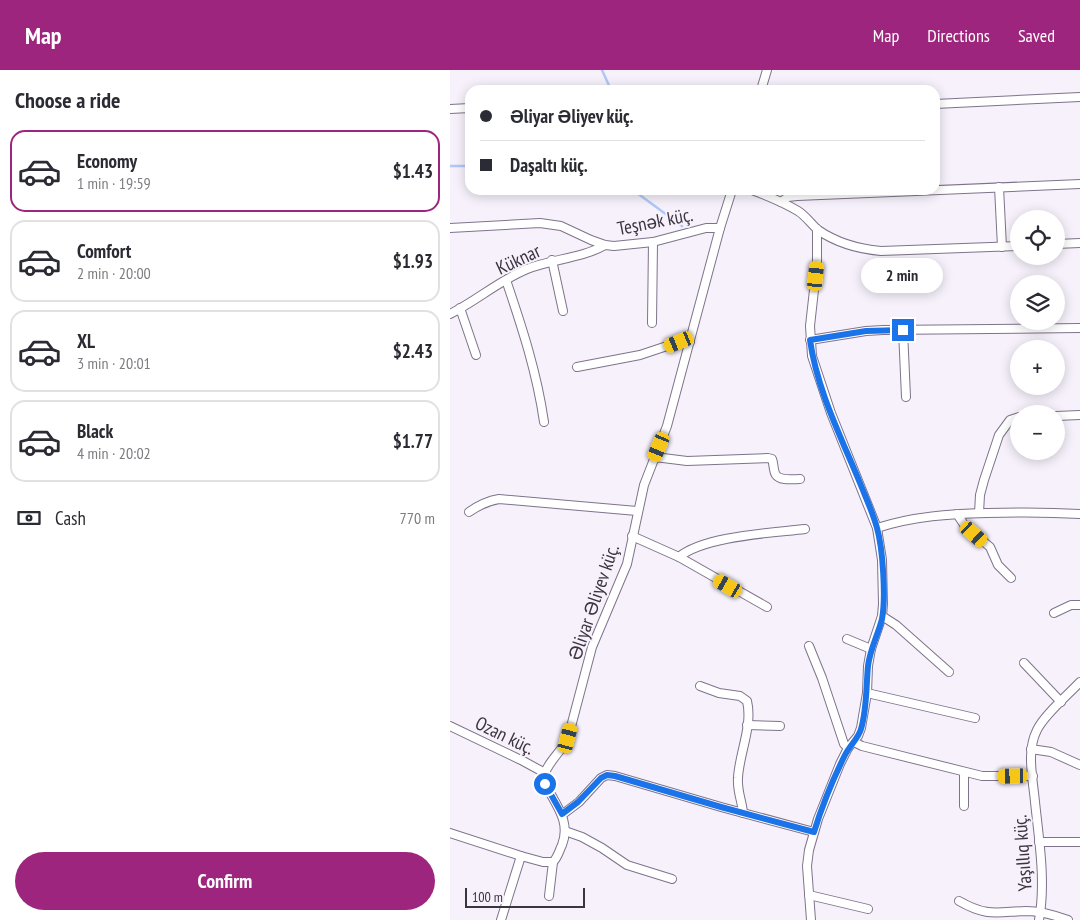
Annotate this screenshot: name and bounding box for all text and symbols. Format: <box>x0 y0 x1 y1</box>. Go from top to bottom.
text: Map <box>25 20 62 51</box>
text: Map <box>873 24 899 47</box>
text: Directions <box>927 24 990 47</box>
text: Saved <box>1018 24 1055 47</box>
text: Choose a ride <box>15 86 120 114</box>
text: Əliyar Əliyev küç. <box>510 104 634 128</box>
icon: car <box>17 149 62 194</box>
text: Economy <box>77 149 137 173</box>
text: Daşaltı küç. <box>510 153 588 177</box>
text: $1.43 <box>393 159 433 183</box>
text: 1 min · 19:59 <box>77 173 151 193</box>
street label: Teşnək küç. <box>615 202 695 240</box>
map controls <box>1010 210 1065 460</box>
button: locate <box>1010 210 1065 265</box>
street label: Küknar <box>492 238 545 280</box>
icon: car <box>17 239 62 284</box>
text: Comfort <box>77 239 131 263</box>
text: $1.93 <box>393 249 433 273</box>
callout: 2 min <box>862 258 944 292</box>
car <box>806 260 825 292</box>
text: 2 min · 20:00 <box>77 263 151 283</box>
text: 2 min <box>886 265 918 285</box>
button: layers <box>1010 275 1065 330</box>
route end <box>892 319 914 341</box>
icon: car <box>17 329 62 374</box>
text: XL <box>77 329 95 353</box>
car <box>662 329 695 355</box>
text: $2.43 <box>393 339 433 363</box>
button: + <box>1010 340 1065 395</box>
text: 3 min · 20:01 <box>77 353 151 373</box>
button: − <box>1010 405 1065 460</box>
icon: car <box>17 419 62 464</box>
text: Black <box>77 419 113 443</box>
text: $1.77 <box>393 429 433 453</box>
car <box>646 430 671 464</box>
text: 4 min · 20:02 <box>77 443 151 463</box>
icon: cash <box>15 504 43 532</box>
text: Cash <box>55 506 86 530</box>
text: 770 m <box>400 508 435 528</box>
car <box>957 518 990 550</box>
street label: Əliyar Əliyev küç. <box>562 541 624 663</box>
car <box>711 572 744 600</box>
street label: Ozan küç. <box>472 710 538 760</box>
car <box>556 722 579 754</box>
car <box>997 768 1028 784</box>
route start <box>534 773 556 795</box>
street label: Yaşıllıq küç. <box>1007 814 1037 892</box>
button: Confirm <box>15 852 435 910</box>
scale bar <box>465 885 585 908</box>
text: 100 m <box>472 888 503 906</box>

